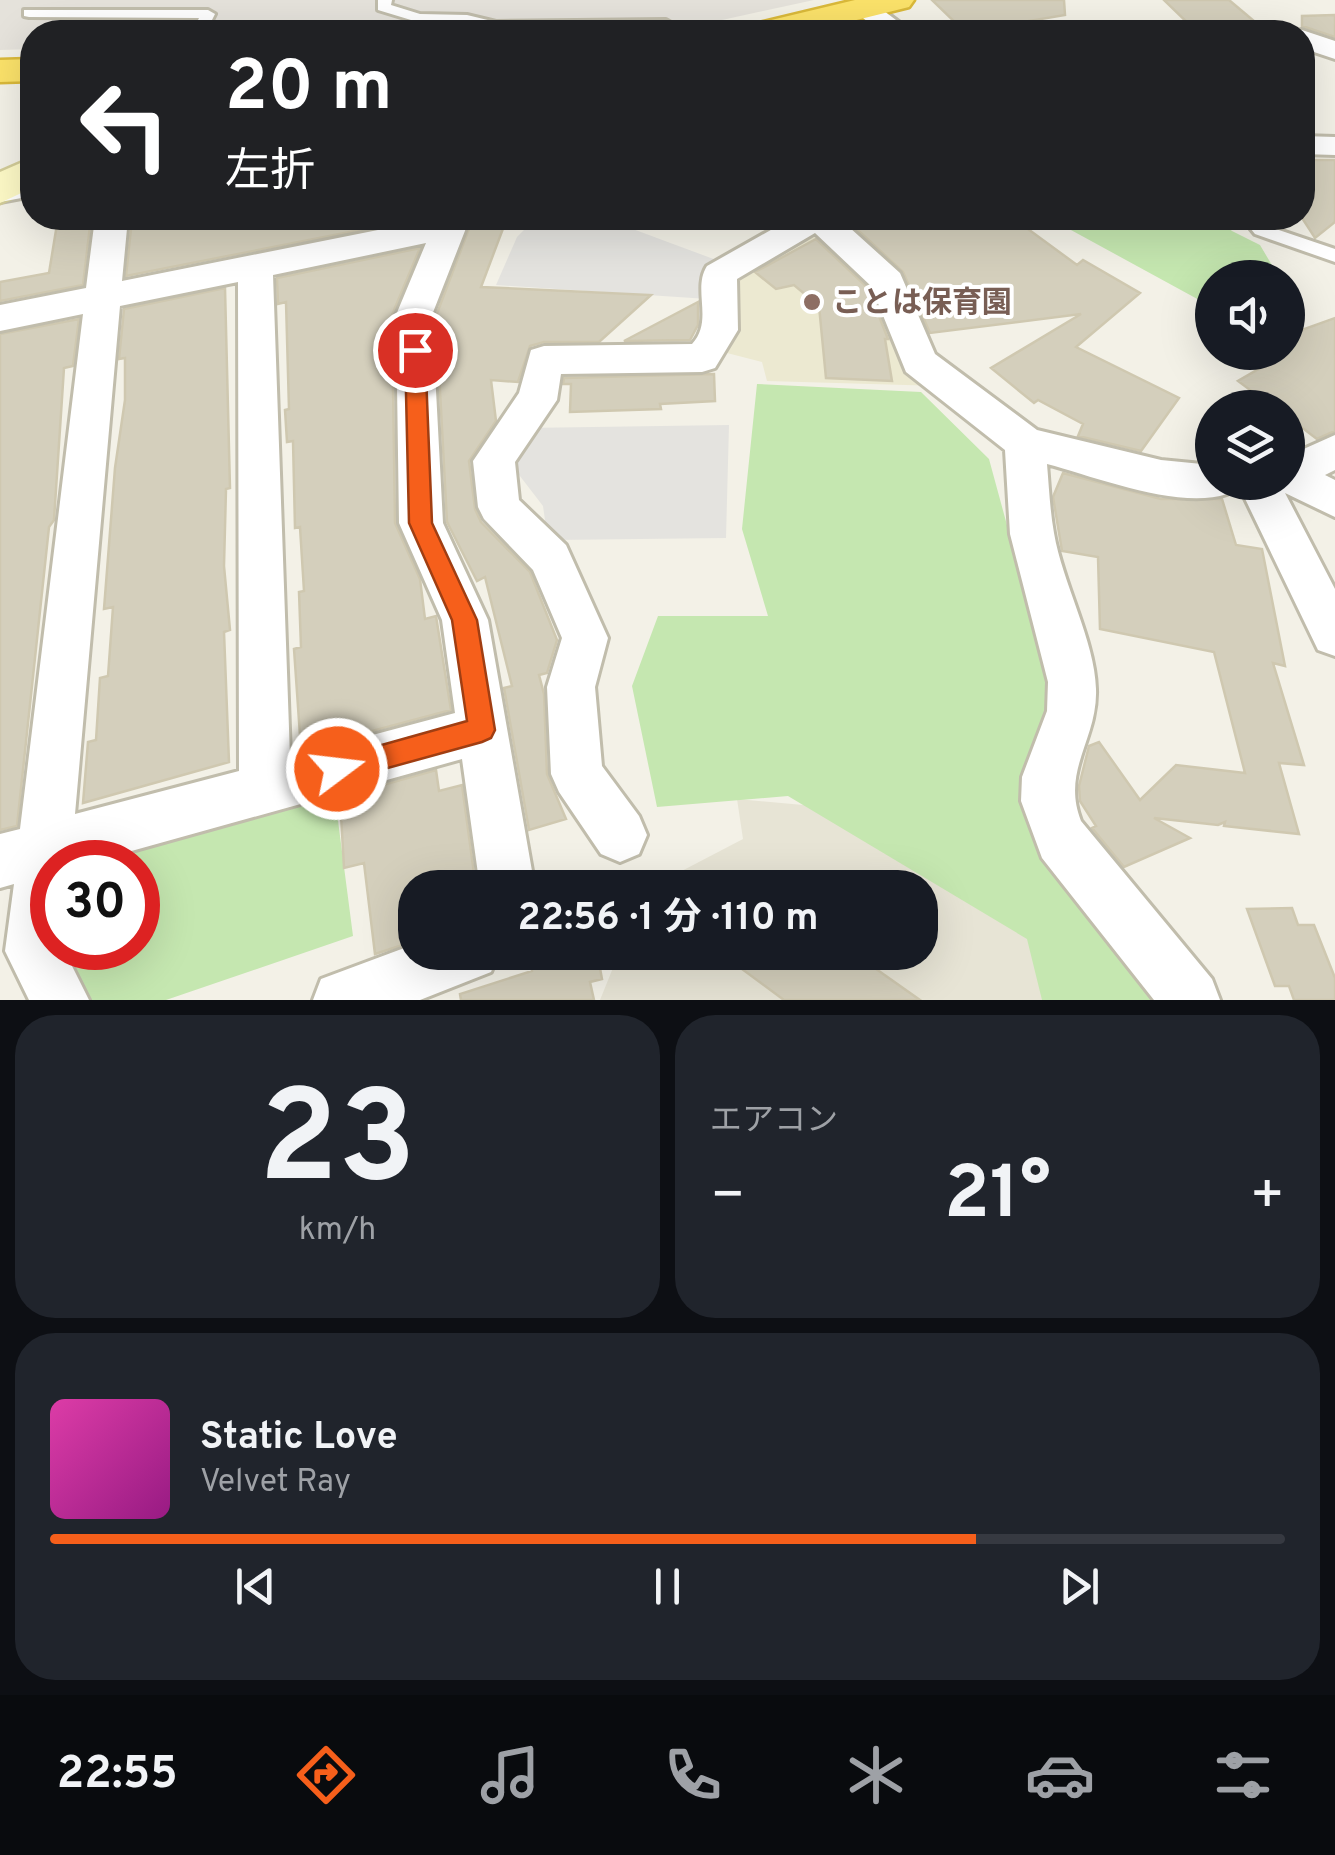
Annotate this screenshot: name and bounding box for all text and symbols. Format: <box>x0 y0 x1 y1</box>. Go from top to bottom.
text: 20 m <box>225 46 393 135</box>
icon: left <box>60 60 190 190</box>
text: 左折 <box>225 145 315 202</box>
map controls <box>1195 260 1305 500</box>
button: sound <box>1195 260 1305 370</box>
place label: ことは保育園 <box>832 286 1012 323</box>
marker: ことは保育園 <box>801 291 823 313</box>
pin <box>373 308 458 393</box>
icon: arrive <box>388 323 443 378</box>
button: layers <box>1195 390 1305 500</box>
position arrow <box>285 717 389 821</box>
speed limit sign: 30 <box>30 840 160 970</box>
text: 22:56 · 1 分 · 110 m <box>517 895 819 944</box>
text: 23 <box>259 1063 416 1228</box>
text: エアコン <box>710 1102 838 1142</box>
text: 21° <box>944 1150 1051 1245</box>
text: − <box>710 1163 745 1233</box>
text: + <box>1250 1163 1285 1233</box>
text: km/h <box>299 1211 376 1251</box>
text: Static Love <box>200 1414 398 1463</box>
text: Velvet Ray <box>200 1463 351 1503</box>
icon: previous <box>228 1559 283 1614</box>
icon: pause <box>640 1559 695 1614</box>
icon: next <box>1052 1559 1107 1614</box>
icon: directions <box>291 1740 361 1810</box>
icon: music <box>475 1740 545 1810</box>
icon: phone <box>658 1740 728 1810</box>
icon: climate <box>841 1740 911 1810</box>
icon: car <box>1025 1740 1095 1810</box>
icon: filters <box>1208 1740 1278 1810</box>
text: 22:55 <box>57 1747 178 1804</box>

